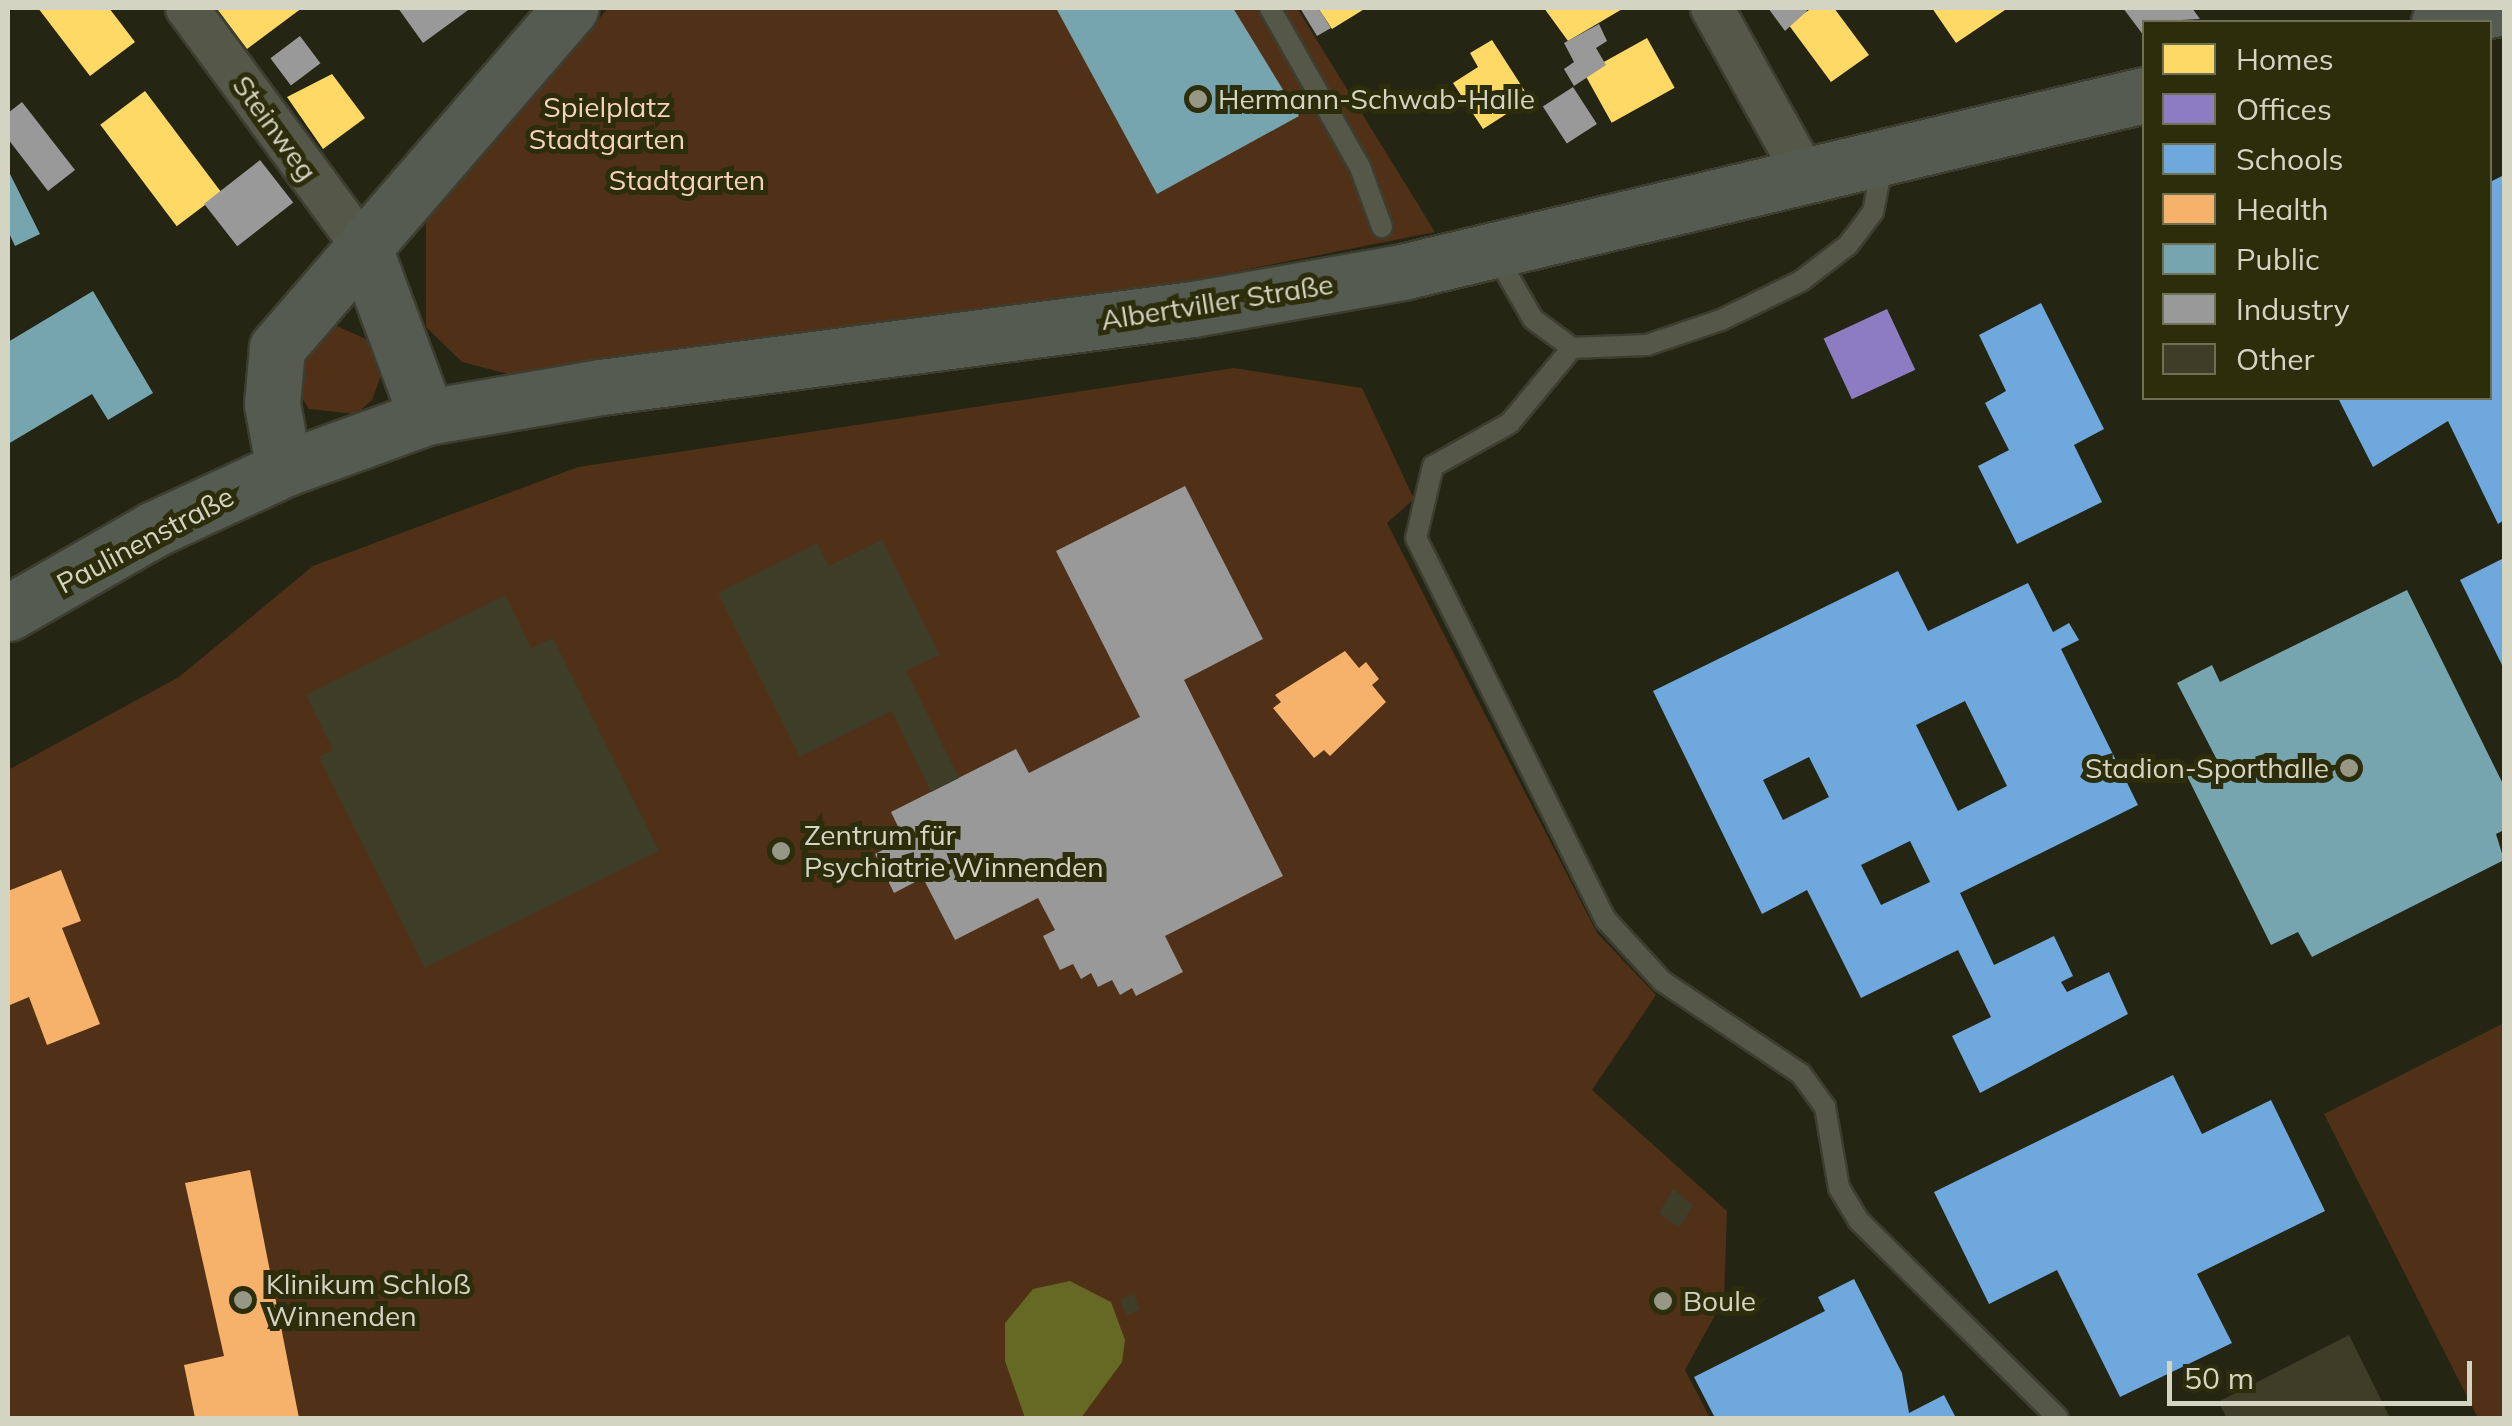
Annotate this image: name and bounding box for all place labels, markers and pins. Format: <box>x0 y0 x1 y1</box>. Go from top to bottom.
place label: Hermann-Schwab-Halle <box>1218 82 1535 116</box>
marker: Hermann-Schwab-Halle <box>1187 88 1209 110</box>
place label: Stadion-Sporthalle <box>2085 751 2329 785</box>
marker: Stadion-Sporthalle <box>2338 757 2360 779</box>
place label: Zentrum für Psychiatrie Winnenden <box>804 818 1104 884</box>
marker: Zentrum für Psychiatrie Winnenden <box>768 838 794 864</box>
place label: Klinikum Schloß Winnenden <box>266 1267 471 1333</box>
place label: Boule <box>1683 1284 1756 1318</box>
marker: Klinikum Schloß Winnenden <box>230 1287 256 1313</box>
marker: Boule <box>1652 1290 1674 1312</box>

